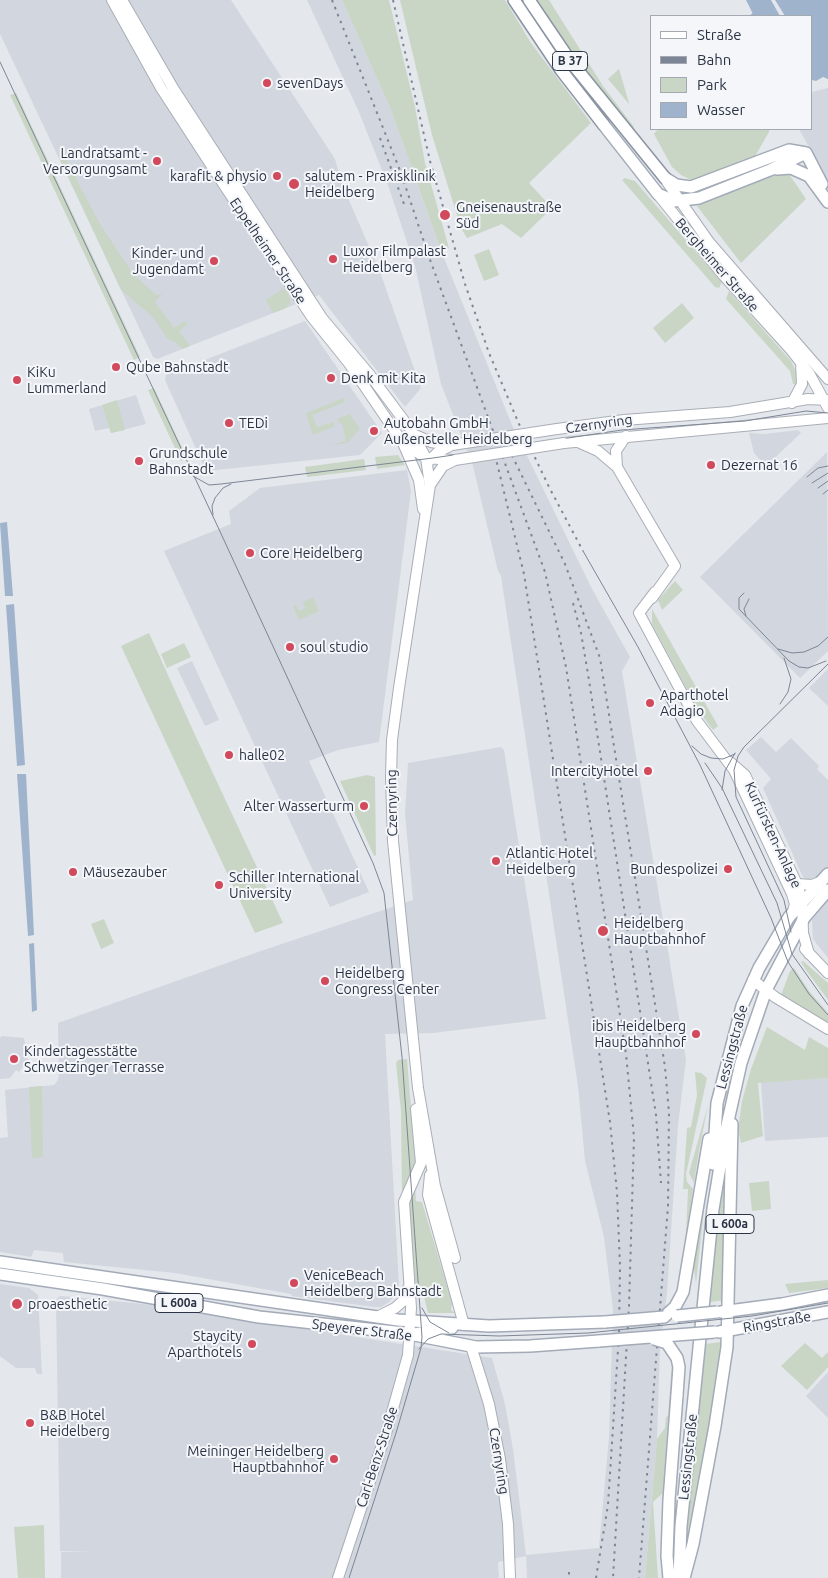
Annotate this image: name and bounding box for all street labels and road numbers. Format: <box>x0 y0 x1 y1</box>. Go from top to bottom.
road number: B 37 <box>552 51 588 70</box>
street label: Eppelheimer Straße <box>226 195 310 307</box>
street label: Bergheimer Straße <box>672 215 762 315</box>
street label: Czernyring <box>564 411 634 437</box>
street label: Czernyring <box>383 769 401 837</box>
street label: Kurfürsten-Anlage <box>741 779 805 891</box>
street label: Lessingstraße <box>713 1003 751 1091</box>
road number: L 600a <box>706 1214 754 1234</box>
road number: L 600a <box>155 1294 203 1312</box>
street label: Ringstraße <box>742 1308 812 1336</box>
street label: Speyerer Straße <box>311 1316 413 1344</box>
street label: Carl-Benz-Straße <box>353 1404 401 1510</box>
street label: Lessingstraße <box>675 1413 701 1501</box>
street label: Czernyring <box>485 1426 513 1496</box>

